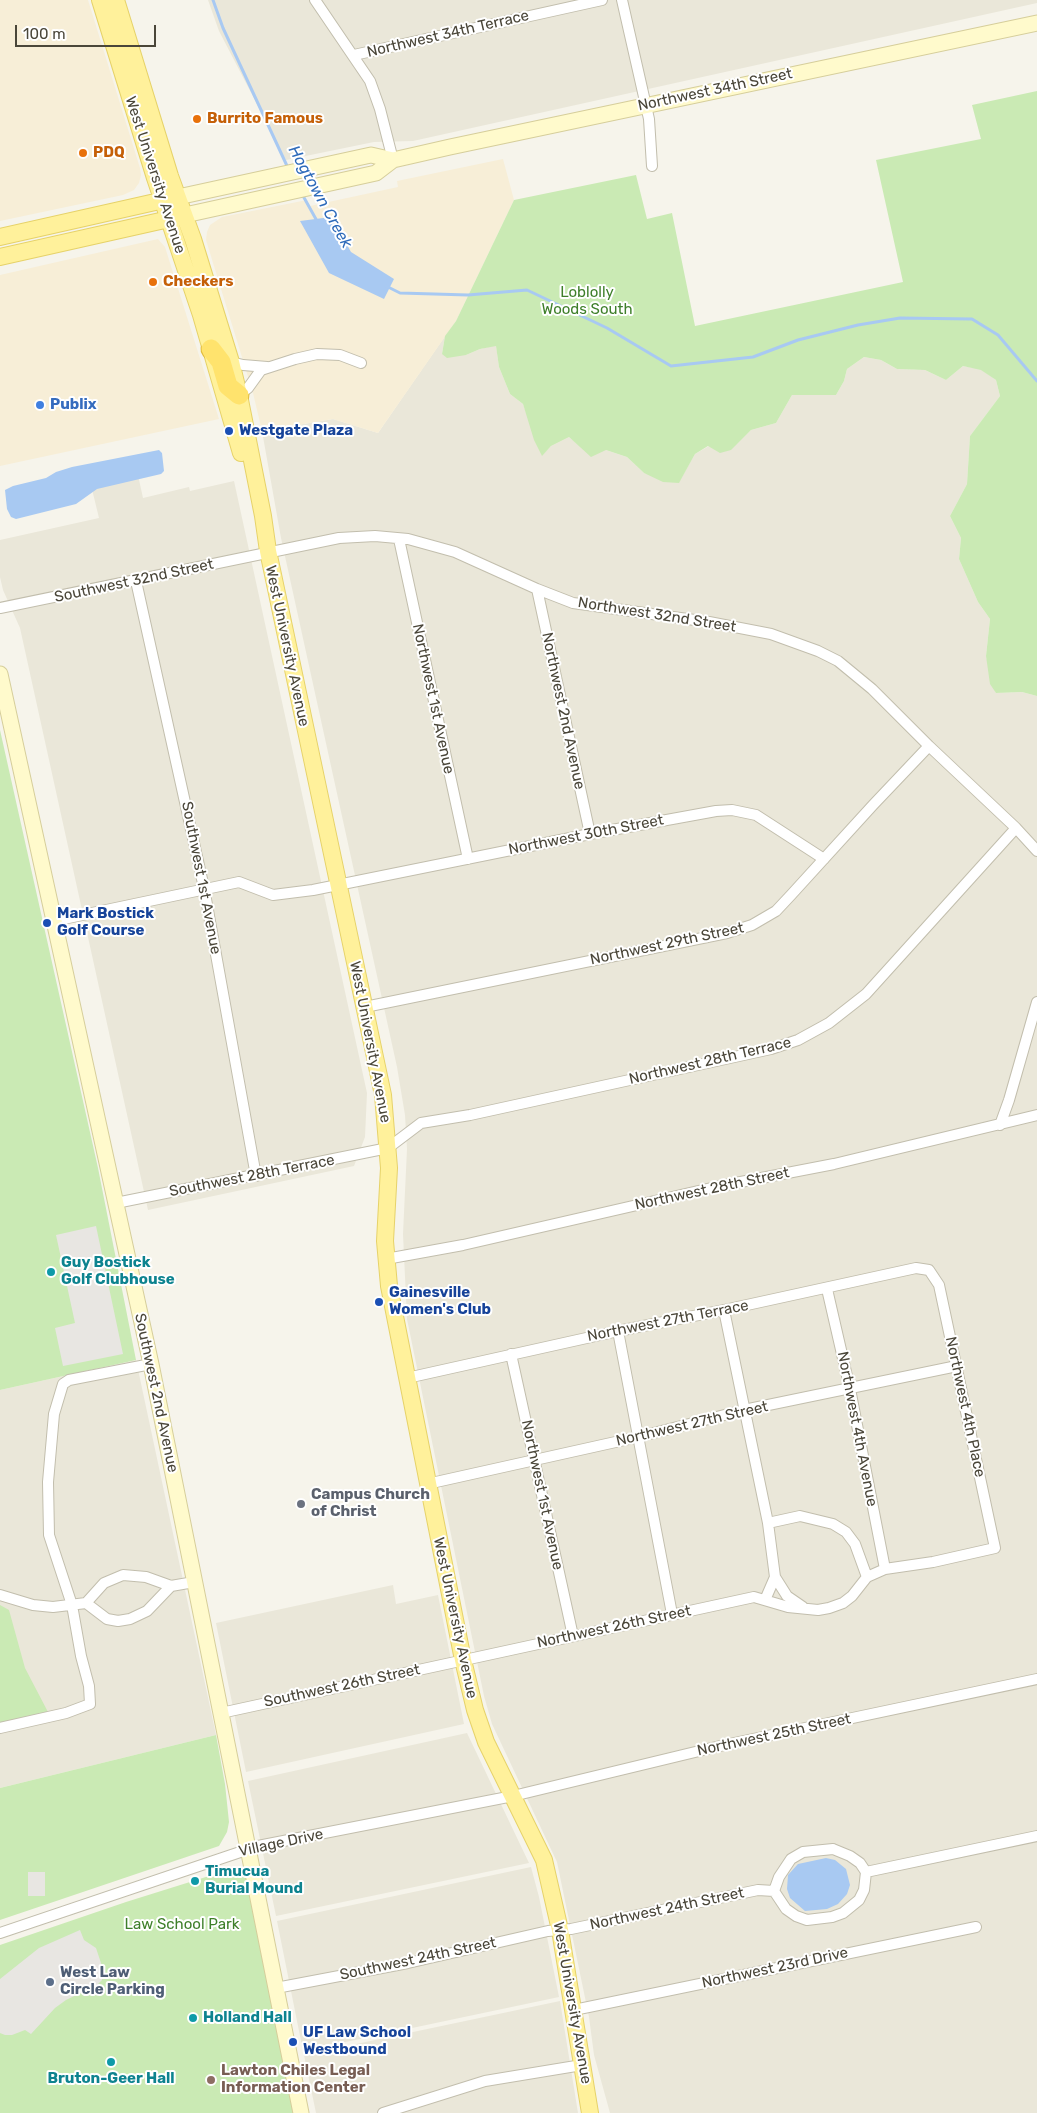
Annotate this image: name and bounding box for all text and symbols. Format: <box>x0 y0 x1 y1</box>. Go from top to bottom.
street label: Northwest 34th Terrace <box>365 7 531 61</box>
scale bar <box>18 15 159 47</box>
text: 100 m <box>23 25 65 43</box>
street label: Northwest 34th Street <box>636 65 794 115</box>
street label: West University Avenue <box>121 94 189 256</box>
place label: Burrito Famous <box>207 110 323 128</box>
marker: Burrito Famous <box>191 113 203 125</box>
water label: Hogtown Creek <box>284 142 356 252</box>
place label: PDQ <box>93 144 125 162</box>
marker: PDQ <box>77 147 89 159</box>
place label: Checkers <box>163 273 233 291</box>
marker: Checkers <box>147 276 159 288</box>
park label: Loblolly Woods South <box>541 284 633 319</box>
place label: Publix <box>50 396 97 414</box>
marker: Publix <box>34 399 46 411</box>
place label: Westgate Plaza <box>239 422 353 440</box>
marker: Westgate Plaza <box>223 425 235 437</box>
street label: Southwest 32nd Street <box>53 555 215 607</box>
street label: West University Avenue <box>261 564 313 728</box>
street label: Northwest 32nd Street <box>577 594 737 636</box>
street label: Northwest 1st Avenue <box>408 622 458 776</box>
street label: Northwest 2nd Avenue <box>538 631 588 791</box>
street label: Southwest 1st Avenue <box>177 800 225 956</box>
street label: Northwest 30th Street <box>507 811 665 859</box>
place label: Mark Bostick Golf Course <box>57 905 154 940</box>
marker: Mark Bostick Golf Course <box>41 917 53 929</box>
street label: Northwest 29th Street <box>588 919 746 969</box>
street label: West University Avenue <box>345 960 395 1124</box>
street label: Northwest 28th Terrace <box>627 1034 793 1088</box>
street label: Southwest 28th Terrace <box>168 1151 336 1201</box>
street label: Northwest 28th Street <box>633 1164 791 1214</box>
place label: Guy Bostick Golf Clubhouse <box>61 1254 175 1289</box>
marker: Guy Bostick Golf Clubhouse <box>45 1266 57 1278</box>
place label: Gainesville Women's Club <box>389 1284 491 1319</box>
marker: Gainesville Women's Club <box>373 1296 385 1308</box>
street label: Northwest 27th Terrace <box>586 1297 750 1345</box>
street label: Southwest 2nd Avenue <box>130 1312 182 1474</box>
street label: Northwest 4th Place <box>941 1335 989 1479</box>
street label: Northwest 4th Avenue <box>833 1350 881 1508</box>
street label: Northwest 27th Street <box>614 1398 770 1450</box>
street label: Northwest 1st Avenue <box>517 1418 567 1572</box>
place label: Campus Church of Christ <box>311 1486 430 1521</box>
marker: Campus Church of Christ <box>295 1498 307 1510</box>
street label: West University Avenue <box>429 1536 481 1700</box>
street label: Northwest 26th Street <box>535 1602 693 1652</box>
street label: Southwest 26th Street <box>262 1661 422 1711</box>
street label: Northwest 25th Street <box>695 1710 853 1760</box>
street label: Village Drive <box>237 1825 325 1861</box>
place label: Timucua Burial Mound <box>205 1863 303 1898</box>
marker: Timucua Burial Mound <box>189 1875 201 1887</box>
street label: Northwest 24th Street <box>588 1884 746 1934</box>
park label: Law School Park <box>125 1916 239 1934</box>
street label: West University Avenue <box>549 1921 595 2085</box>
street label: Southwest 24th Street <box>338 1934 498 1984</box>
street label: Northwest 23rd Drive <box>700 1944 850 1992</box>
place label: West Law Circle Parking <box>60 1964 165 1999</box>
marker: West Law Circle Parking <box>44 1976 56 1988</box>
place label: Holland Hall <box>203 2009 292 2027</box>
marker: Holland Hall <box>187 2012 199 2024</box>
place label: UF Law School Westbound <box>303 2024 411 2059</box>
marker: UF Law School Westbound <box>287 2036 299 2048</box>
marker: Bruton-Geer Hall <box>105 2056 117 2068</box>
place label: Lawton Chiles Legal Information Center <box>221 2062 370 2097</box>
place label: Bruton-Geer Hall <box>47 2070 175 2088</box>
marker: Lawton Chiles Legal Information Center <box>205 2074 217 2086</box>

